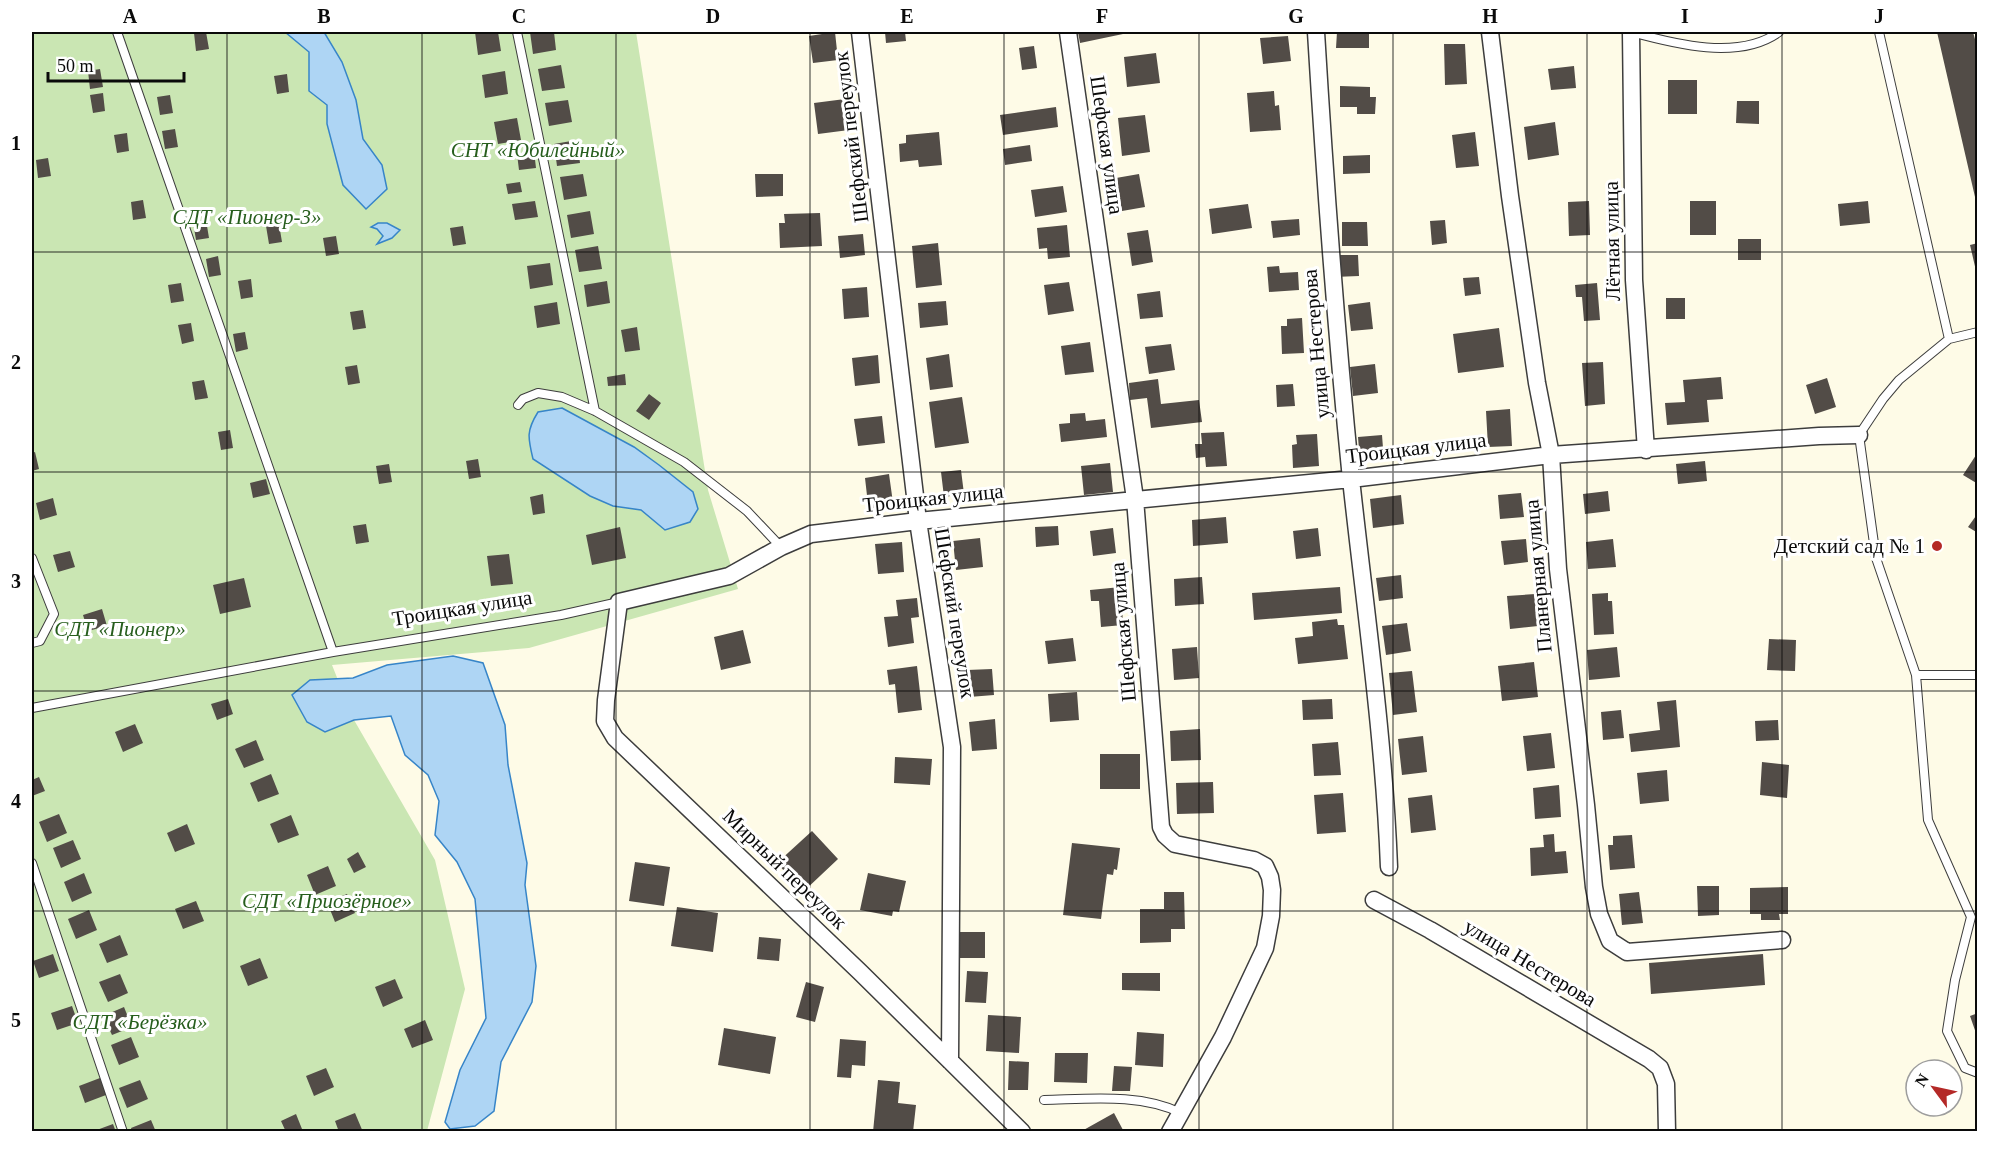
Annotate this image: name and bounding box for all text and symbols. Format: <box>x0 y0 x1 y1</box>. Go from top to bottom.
text: A <box>123 5 138 27</box>
text: B <box>317 5 331 27</box>
text: C <box>512 5 526 27</box>
text: D <box>706 5 720 27</box>
text: E <box>900 5 914 27</box>
text: F <box>1096 5 1108 27</box>
text: G <box>1288 5 1304 27</box>
text: H <box>1482 5 1498 27</box>
text: I <box>1681 5 1689 27</box>
text: J <box>1874 5 1884 27</box>
scale bar <box>48 45 184 83</box>
street label: Шефский переулок <box>828 49 873 224</box>
text: 50 m <box>57 56 94 76</box>
street label: Шефская улица <box>1085 74 1129 216</box>
text: 1 <box>11 132 21 154</box>
park label: СНТ «Юбилейный» <box>451 138 625 162</box>
street label: Лётная улица <box>1599 180 1625 301</box>
park label: СДТ «Пионер-3» <box>172 205 322 229</box>
street label: улица Нестерова <box>1297 268 1334 420</box>
text: 2 <box>11 351 21 373</box>
street label: Троицкая улица <box>1344 427 1488 469</box>
street label: Троицкая улица <box>861 479 1005 517</box>
street label: Планерная улица <box>1519 498 1557 653</box>
street label: Шефский переулок <box>930 526 980 701</box>
place label: Детский сад № 1 <box>1774 534 1925 558</box>
marker: Детский сад № 1 <box>1930 539 1944 553</box>
street label: Шефская улица <box>1105 561 1141 703</box>
text: 3 <box>11 570 21 592</box>
street label: Троицкая улица <box>390 585 534 631</box>
park label: СДТ «Пионер» <box>54 617 186 641</box>
text: 4 <box>11 790 21 812</box>
street label: Мирный переулок <box>718 804 852 935</box>
park label: СДТ «Приозёрное» <box>242 889 412 913</box>
street label: улица Нестерова <box>1460 914 1601 1012</box>
text: 5 <box>11 1009 21 1031</box>
park label: СДТ «Берёзка» <box>73 1010 207 1034</box>
north arrow <box>1904 1058 1964 1118</box>
text: N <box>1912 1070 1932 1090</box>

